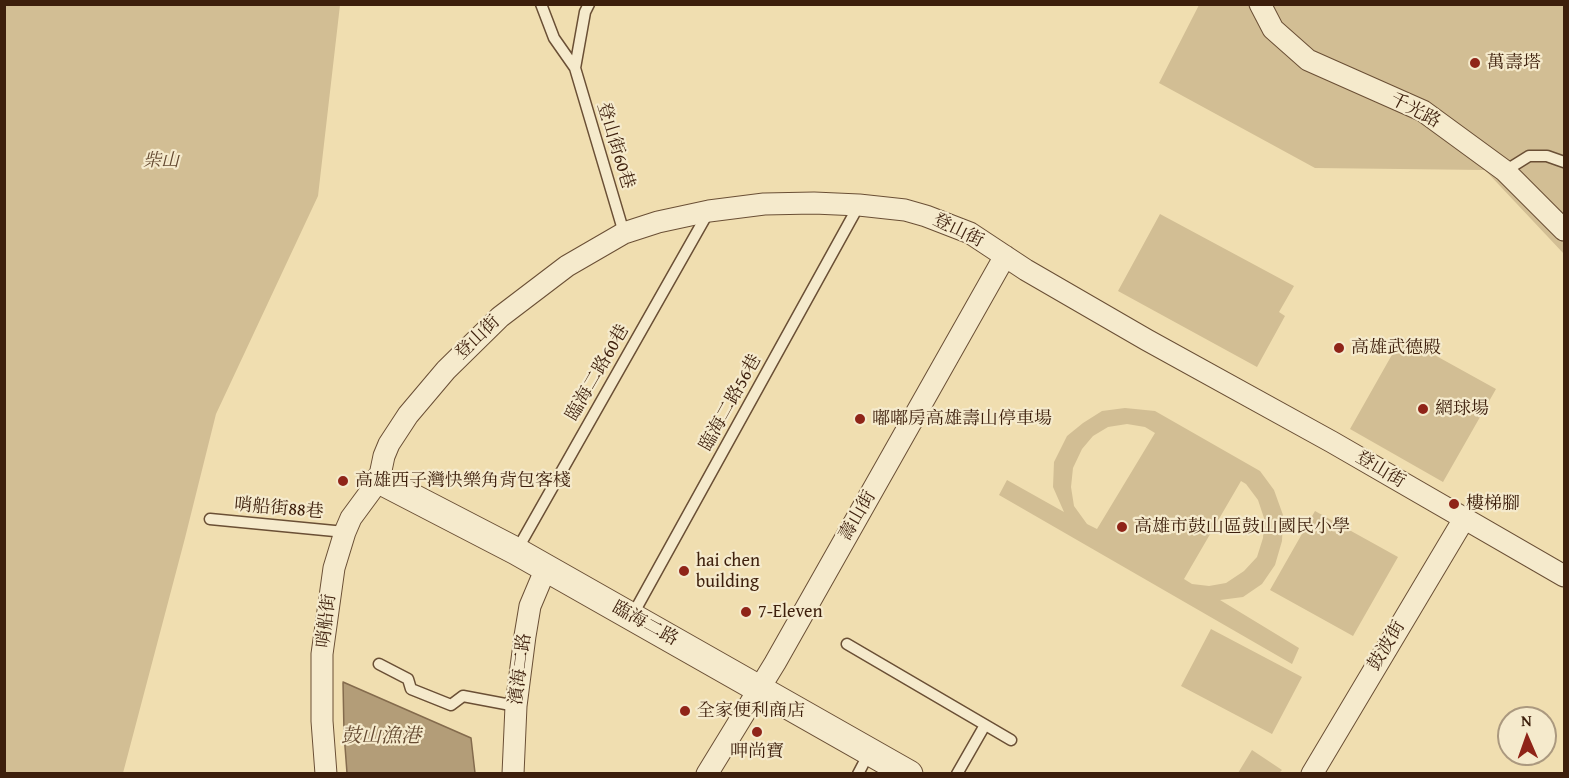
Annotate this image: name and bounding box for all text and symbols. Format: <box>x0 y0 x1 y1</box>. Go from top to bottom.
place label: 萬壽塔 <box>1487 52 1541 74</box>
marker: 萬壽塔 <box>1468 56 1482 70</box>
street label: 千光路 <box>1386 89 1444 133</box>
street label: 登山街60巷 <box>592 100 638 192</box>
park label: 柴山 <box>143 150 179 172</box>
street label: 登山街 <box>929 209 987 253</box>
street label: 登山街 <box>451 311 505 365</box>
street label: 臨海二路60巷 <box>562 321 634 425</box>
place label: 高雄武德殿 <box>1351 337 1441 359</box>
marker: 高雄武德殿 <box>1332 341 1346 355</box>
street label: 臨海二路56巷 <box>696 351 766 455</box>
place label: 網球場 <box>1435 398 1489 420</box>
marker: 網球場 <box>1416 402 1430 416</box>
place label: 嘟嘟房高雄壽山停車場 <box>872 408 1052 430</box>
marker: 嘟嘟房高雄壽山停車場 <box>853 412 867 426</box>
street label: 登山街 <box>1351 447 1409 493</box>
place label: 高雄西子灣快樂角背包客棧 <box>355 470 571 492</box>
marker: 高雄西子灣快樂角背包客棧 <box>336 474 350 488</box>
street label: 壽山街 <box>835 487 881 545</box>
place label: 樓梯腳 <box>1466 493 1520 515</box>
street label: 哨船街88巷 <box>234 494 324 524</box>
marker: 樓梯腳 <box>1447 497 1461 511</box>
place label: 高雄市鼓山區鼓山國民小學 <box>1134 516 1350 538</box>
marker: 高雄市鼓山區鼓山國民小學 <box>1115 520 1129 534</box>
place label: hai chen building <box>696 550 760 592</box>
marker: hai chen building <box>677 564 691 578</box>
street label: 哨船街 <box>313 593 341 649</box>
street label: 臨海二路 <box>608 597 682 651</box>
place label: 7-Eleven <box>758 601 823 623</box>
marker: 7-Eleven <box>739 605 753 619</box>
street label: 鼓波街 <box>1364 617 1410 675</box>
street label: 濱海二路 <box>506 632 536 706</box>
place label: 全家便利商店 <box>697 700 805 722</box>
marker: 全家便利商店 <box>678 704 692 718</box>
north arrow <box>1497 706 1557 766</box>
text: N <box>1521 708 1532 732</box>
water label: 鼓山漁港 <box>341 725 421 749</box>
marker: 呷尚寶 <box>750 725 764 739</box>
place label: 呷尚寶 <box>730 741 784 763</box>

